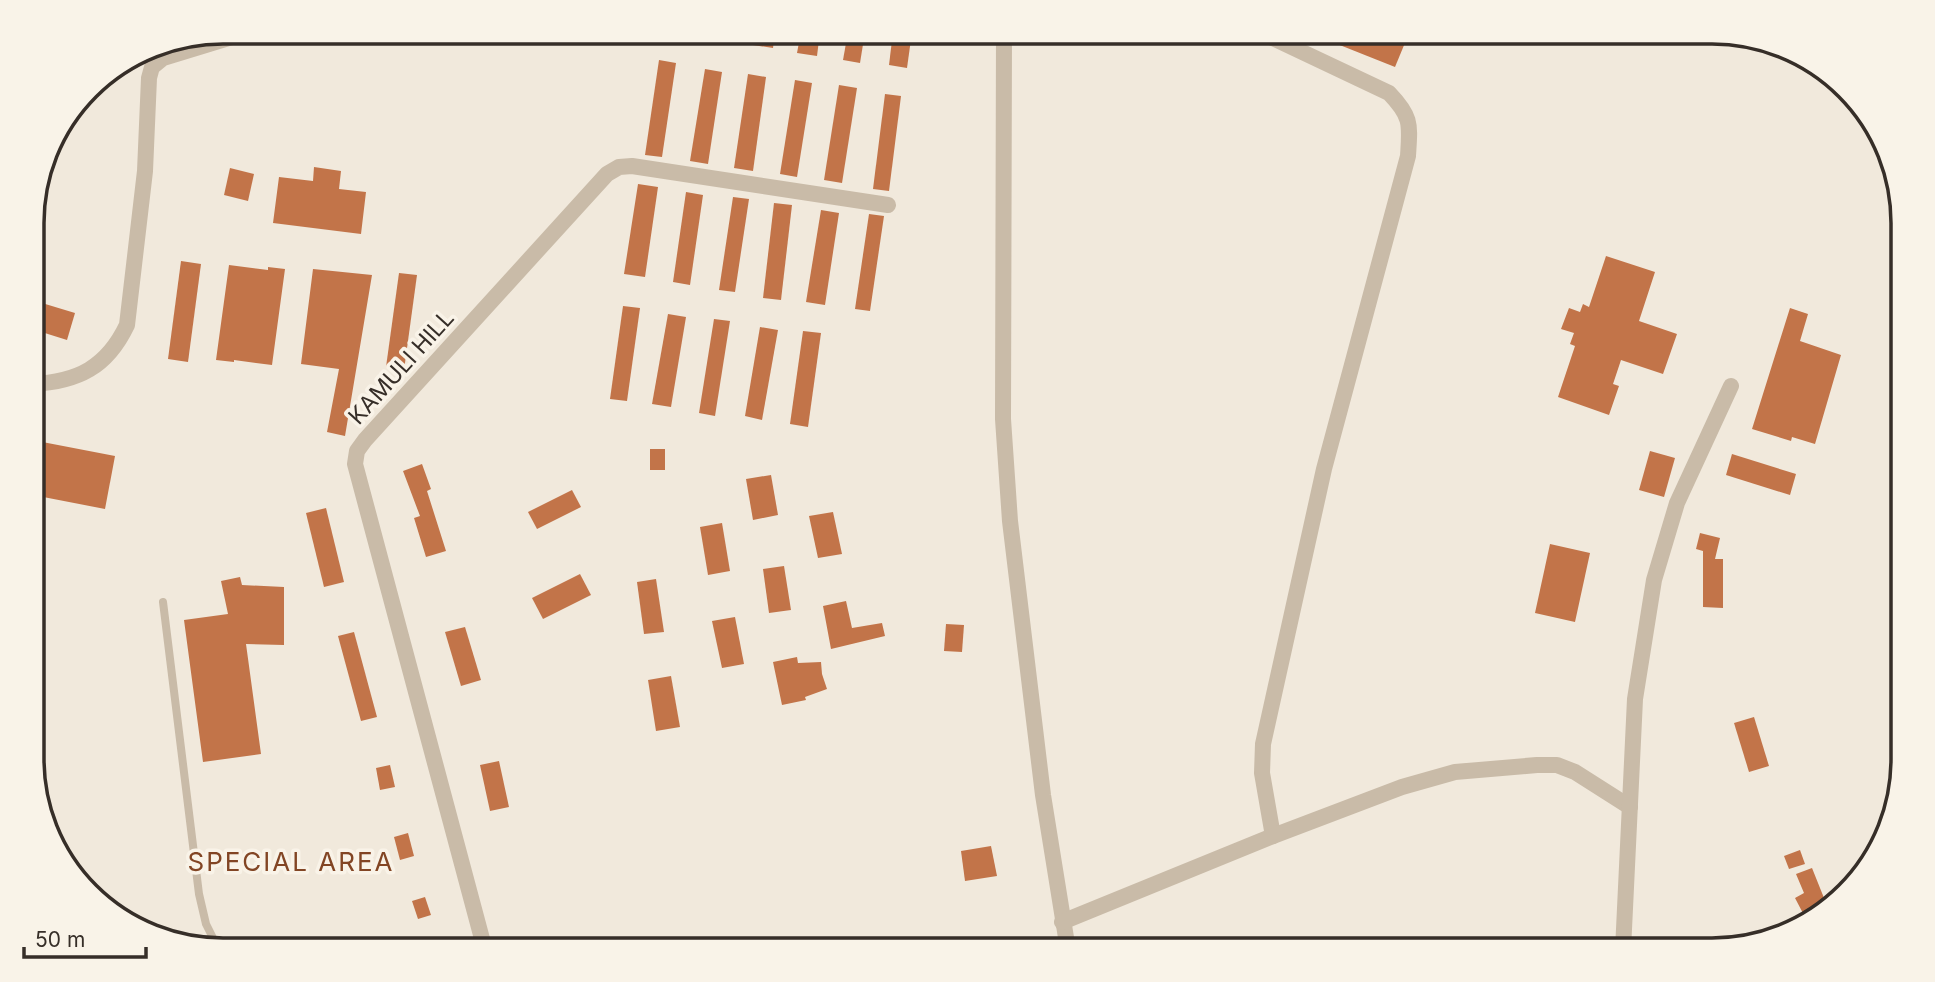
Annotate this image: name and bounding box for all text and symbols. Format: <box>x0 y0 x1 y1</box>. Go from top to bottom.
street label: KAMULI HILL <box>342 304 460 430</box>
district label: SPECIAL AREA <box>187 846 395 877</box>
scale bar <box>24 916 147 960</box>
text: 50 m <box>35 927 85 952</box>

